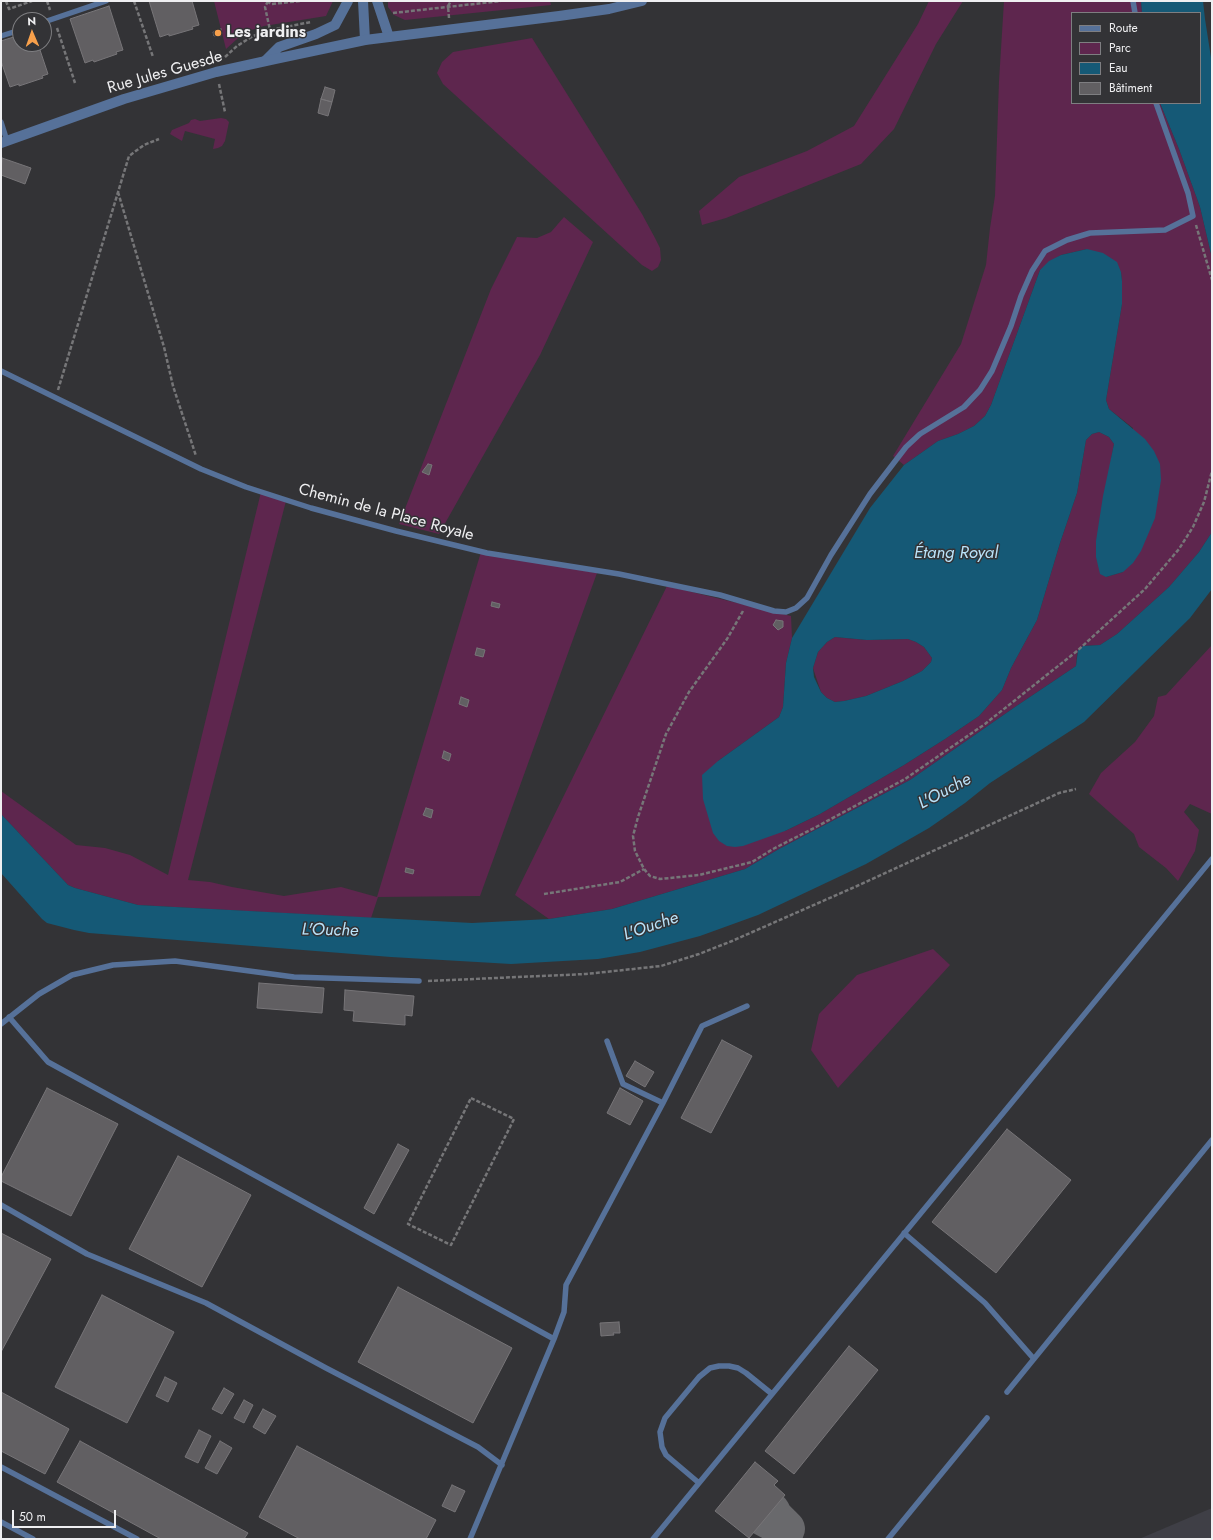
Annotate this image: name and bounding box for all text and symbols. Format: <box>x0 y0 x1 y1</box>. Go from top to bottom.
north arrow <box>12 12 52 52</box>
legend <box>1071 12 1201 104</box>
text: N <box>27 13 36 29</box>
text: Route <box>1109 19 1138 37</box>
place label: Les jardins <box>226 23 306 43</box>
marker: Les jardins <box>213 28 223 38</box>
text: Parc <box>1109 39 1131 57</box>
street label: Rue Jules Guesde <box>105 47 225 99</box>
text: Eau <box>1109 59 1128 77</box>
text: Bâtiment <box>1109 79 1152 97</box>
street label: Chemin de la Place Royale <box>296 480 476 546</box>
water label: Étang Royal <box>914 544 998 564</box>
water label: L'Ouche <box>915 770 975 814</box>
water label: L'Ouche <box>621 908 681 946</box>
water label: L'Ouche <box>301 920 359 942</box>
scale bar <box>14 1502 118 1528</box>
text: 50 m <box>19 1508 46 1526</box>

